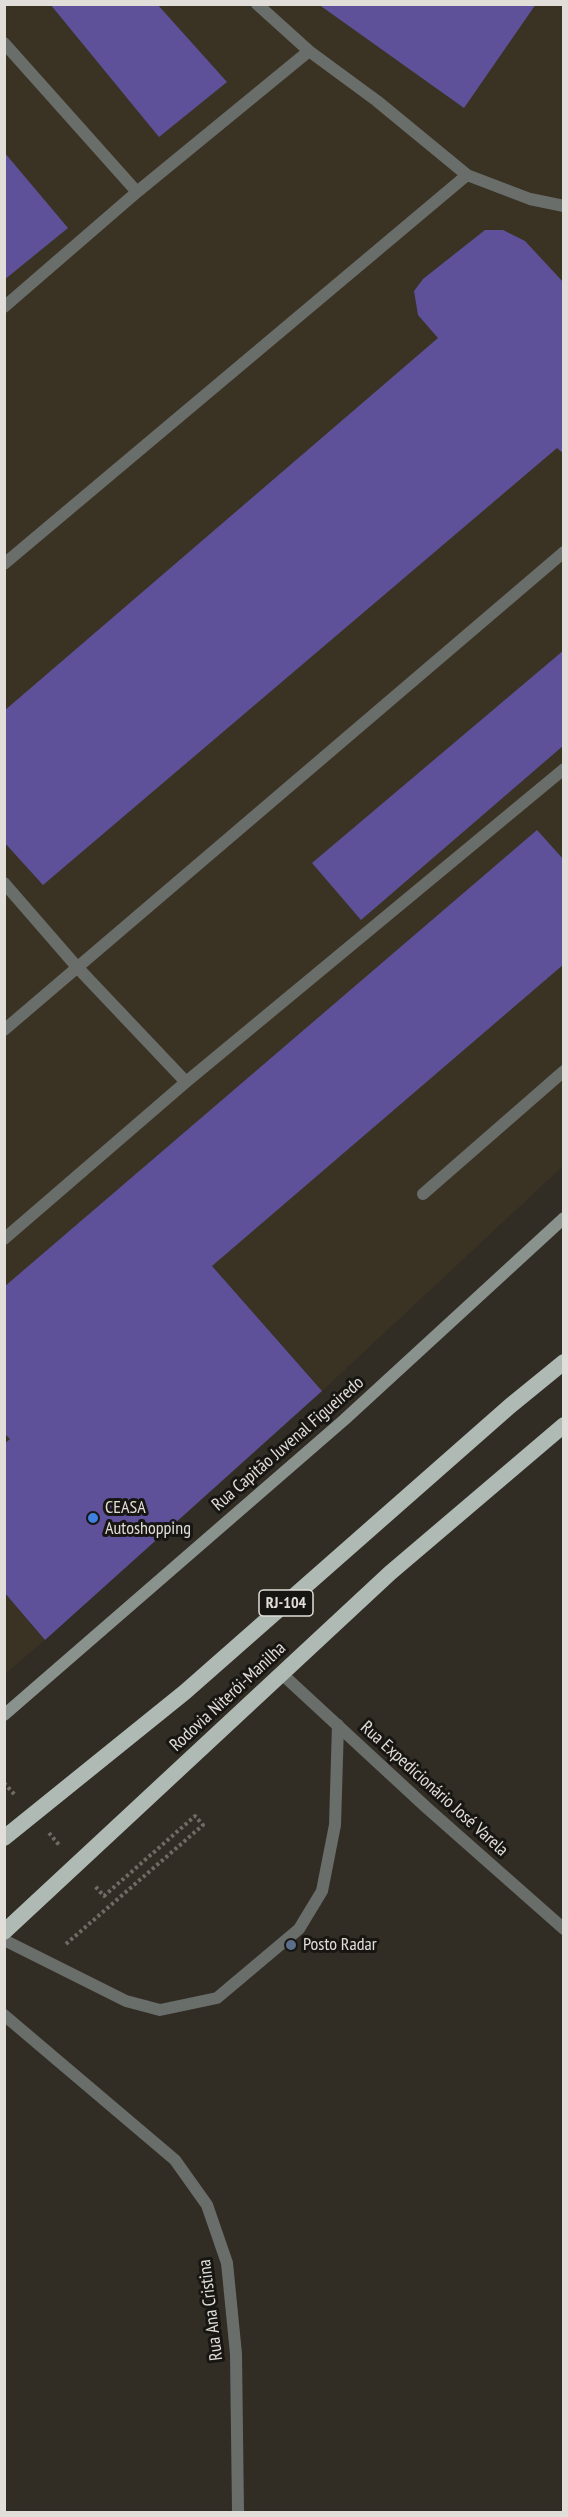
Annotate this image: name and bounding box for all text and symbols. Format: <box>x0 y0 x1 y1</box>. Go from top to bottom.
street label: Rua Capitão Juvenal Figueiredo <box>208 1372 368 1516</box>
place label: CEASA Autoshopping <box>105 1497 191 1540</box>
marker: CEASA Autoshopping <box>86 1511 100 1525</box>
road number: RJ-104 <box>259 1590 313 1616</box>
street label: Rodovia Niterói-Manilha <box>166 1638 290 1756</box>
street label: Rua Expedicionário José Varela <box>356 1717 512 1861</box>
place label: Posto Radar <box>303 1934 377 1956</box>
marker: Posto Radar <box>284 1938 298 1952</box>
street label: Rua Ana Cristina <box>194 2258 228 2362</box>

